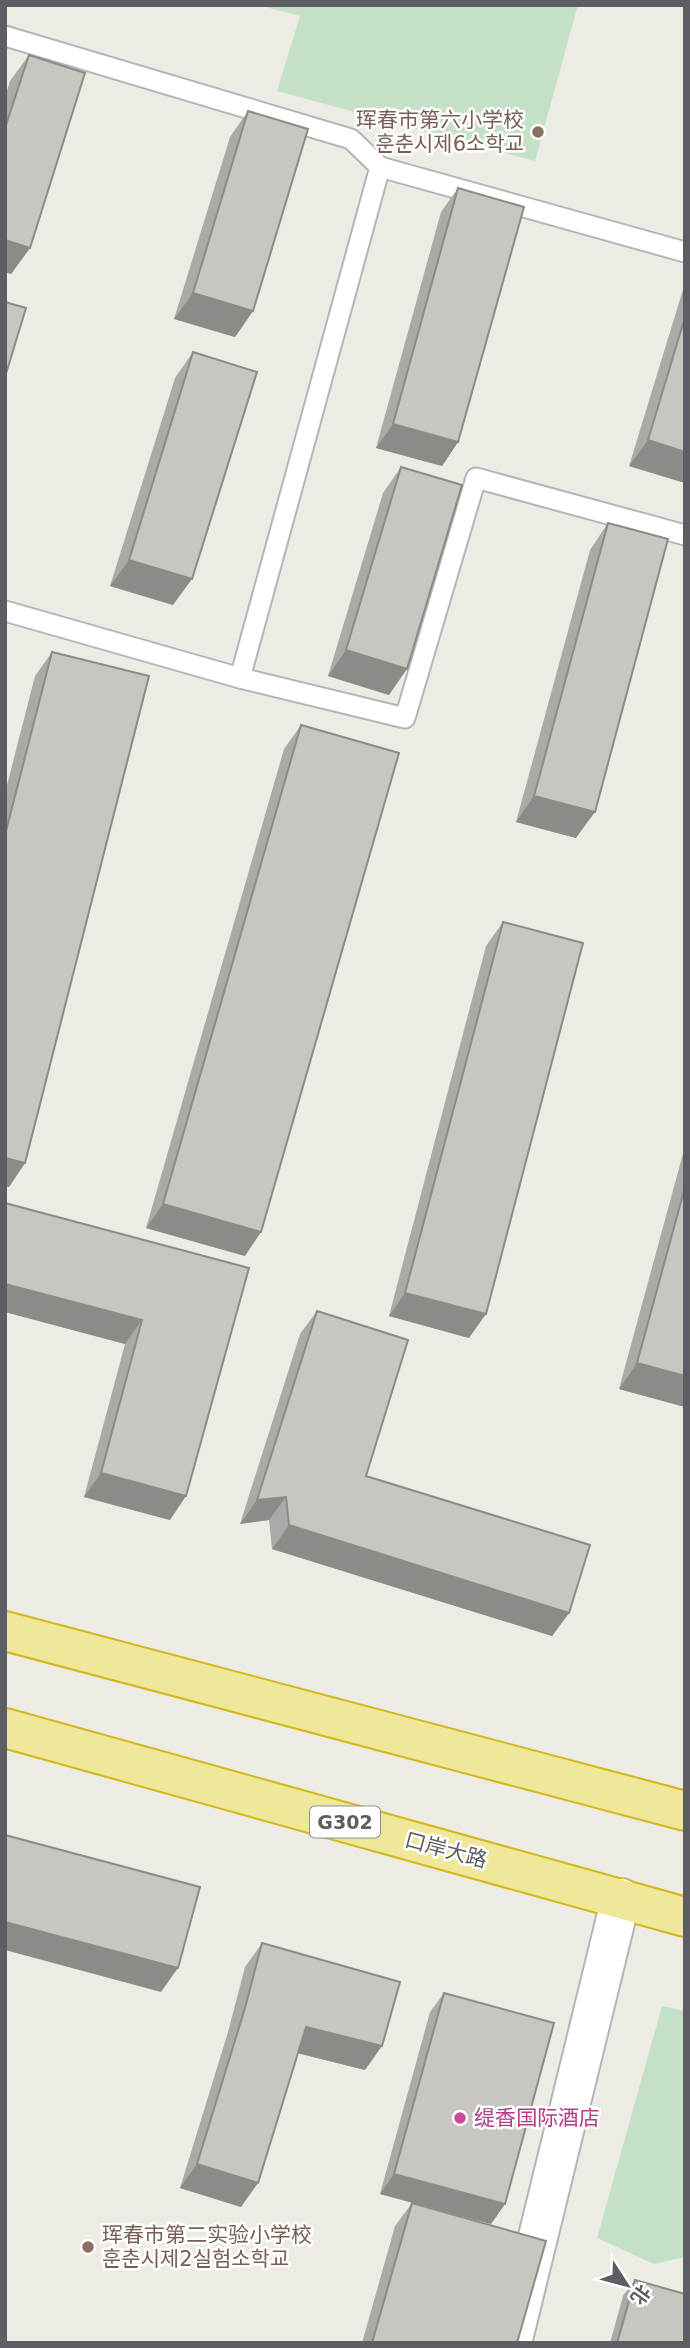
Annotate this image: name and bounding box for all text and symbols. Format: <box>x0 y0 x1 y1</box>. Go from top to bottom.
place label: 珲春市第六小学校 훈춘시제6소학교 <box>356 108 524 156</box>
marker: 珲春市第六小学校 훈춘시제6소학교 <box>530 124 546 140</box>
road number: G302 <box>310 1806 380 1838</box>
street label: 口岸大路 <box>402 1828 490 1872</box>
place label: 缇香国际酒店 <box>474 2106 600 2130</box>
marker: 缇香国际酒店 <box>452 2110 468 2126</box>
place label: 珲春市第二实验小学校 훈춘시제2실험소학교 <box>102 2223 312 2271</box>
marker: 珲春市第二实验小学校 훈춘시제2실험소학교 <box>80 2239 96 2255</box>
north arrow <box>592 2250 662 2320</box>
text: 北 <box>626 2281 655 2309</box>

